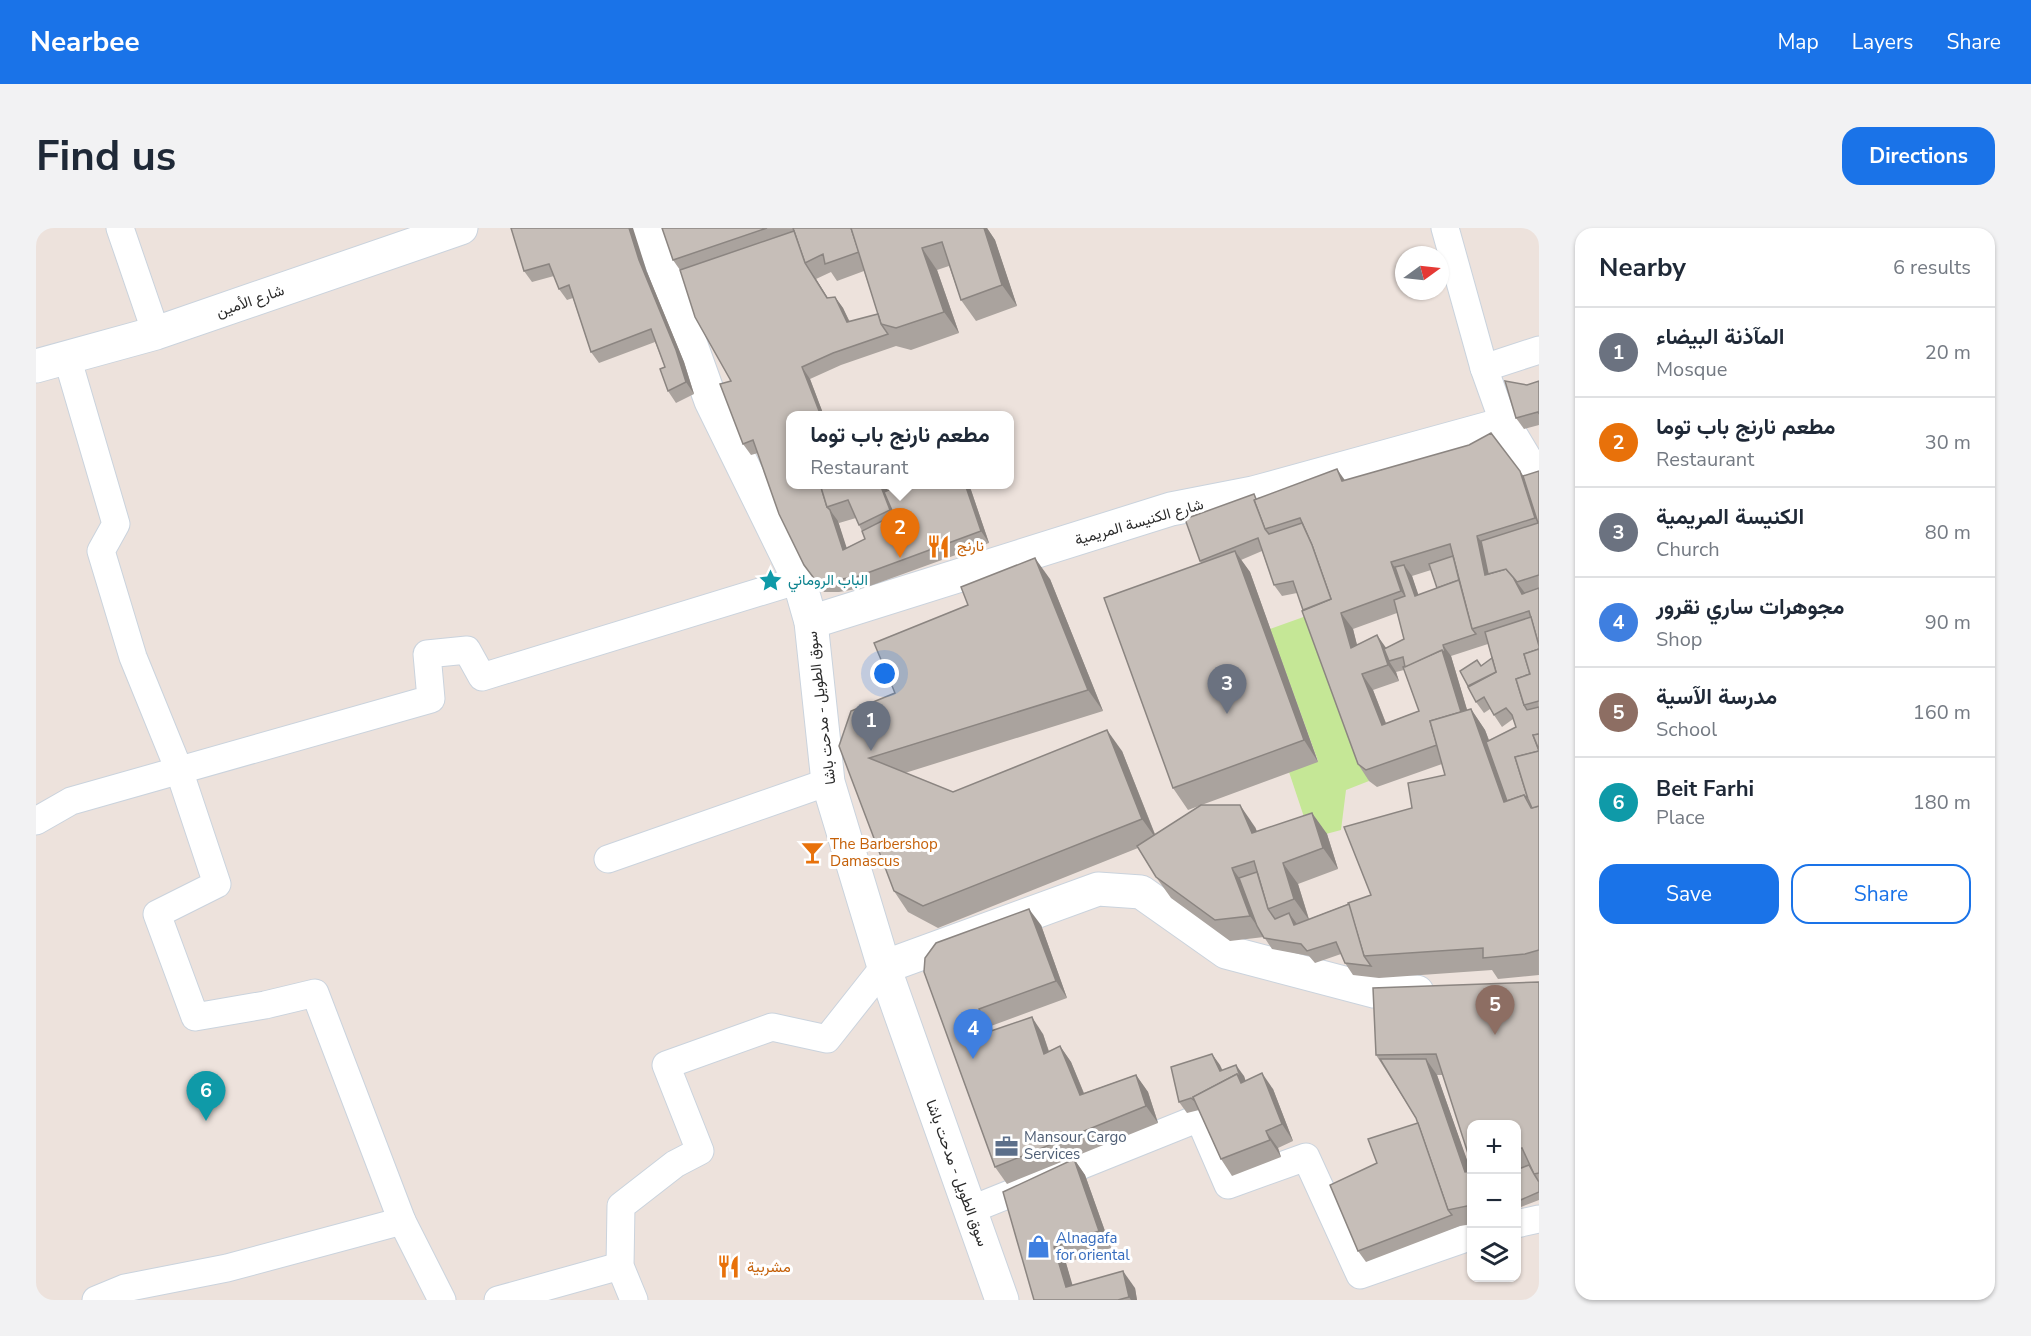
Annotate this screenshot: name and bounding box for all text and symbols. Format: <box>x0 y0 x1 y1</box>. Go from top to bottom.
text: Nearbee <box>30 23 140 61</box>
text: Map <box>1777 28 1819 56</box>
text: Layers <box>1852 28 1913 56</box>
text: Share <box>1946 28 2001 56</box>
button: Directions <box>1842 127 1995 185</box>
text: Find us <box>36 128 176 185</box>
north arrow <box>1395 246 1449 300</box>
text: Nearby <box>1599 250 1686 285</box>
text: 6 results <box>1893 254 1971 281</box>
street label: شارع الأمين <box>213 280 287 323</box>
text: المآذنة البيضاء <box>1656 322 1784 352</box>
text: 1 <box>1613 339 1625 366</box>
text: 20 m <box>1925 339 1971 366</box>
text: Mosque <box>1656 356 1727 383</box>
popup <box>786 411 1014 489</box>
text: مطعم نارنج باب توما <box>1656 412 1836 442</box>
text: مطعم نارنج باب توما <box>810 420 990 450</box>
text: 2 <box>1613 429 1625 456</box>
text: 30 m <box>1925 429 1971 456</box>
text: Restaurant <box>1656 446 1754 473</box>
text: Restaurant <box>810 454 908 481</box>
street label: شارع الكنيسة المريمية <box>1072 494 1206 551</box>
text: الكنيسة المريمية <box>1656 502 1804 532</box>
pin: 2 <box>880 508 920 558</box>
text: 3 <box>1613 519 1625 546</box>
text: 80 m <box>1925 519 1971 546</box>
restaurant icon: نارنج <box>926 533 952 559</box>
place label: نارنج <box>957 536 984 557</box>
text: Church <box>1656 536 1720 563</box>
place icon: الباب الروماني <box>757 567 783 593</box>
place label: الباب الروماني <box>788 570 868 593</box>
text: مجوهرات ساري نقرور <box>1656 592 1844 622</box>
text: 4 <box>1613 609 1625 636</box>
text: 90 m <box>1925 609 1971 636</box>
text: Shop <box>1656 626 1702 653</box>
street label: سوق الطويل - مدحت باشا <box>802 630 840 786</box>
your location <box>870 659 899 688</box>
pin: 3 <box>1208 664 1246 714</box>
text: مدرسة الآسية <box>1656 682 1777 712</box>
text: 5 <box>1613 699 1625 726</box>
text: 160 m <box>1913 699 1971 726</box>
pin: 1 <box>852 702 890 751</box>
text: School <box>1656 716 1717 743</box>
text: Beit Farhi <box>1656 774 1754 804</box>
text: 6 <box>1613 789 1625 816</box>
text: 180 m <box>1913 789 1971 816</box>
text: Place <box>1656 804 1705 831</box>
place label: The Barbershop Damascus <box>830 834 938 871</box>
bar icon: The Barbershop Damascus <box>799 840 825 866</box>
button: Save <box>1599 864 1779 924</box>
button: Share <box>1791 864 1971 924</box>
pin: 5 <box>1476 986 1514 1035</box>
pin: 4 <box>954 1010 992 1059</box>
pin: 6 <box>186 1072 226 1121</box>
street label: سوق الطويل - مدحت باشا <box>921 1097 993 1249</box>
map controls <box>1467 1120 1521 1282</box>
button: + <box>1467 1120 1521 1174</box>
place label: Mansour Cargo Services <box>1024 1127 1127 1164</box>
office icon: Mansour Cargo Services <box>993 1133 1019 1159</box>
button: − <box>1467 1174 1521 1228</box>
place label: Alnagafa for oriental <box>1056 1228 1130 1265</box>
button: layers <box>1467 1228 1521 1282</box>
shop icon: Alnagafa for oriental <box>1025 1234 1051 1260</box>
restaurant icon: مشربية <box>716 1254 742 1280</box>
place label: مشربية <box>747 1257 791 1277</box>

